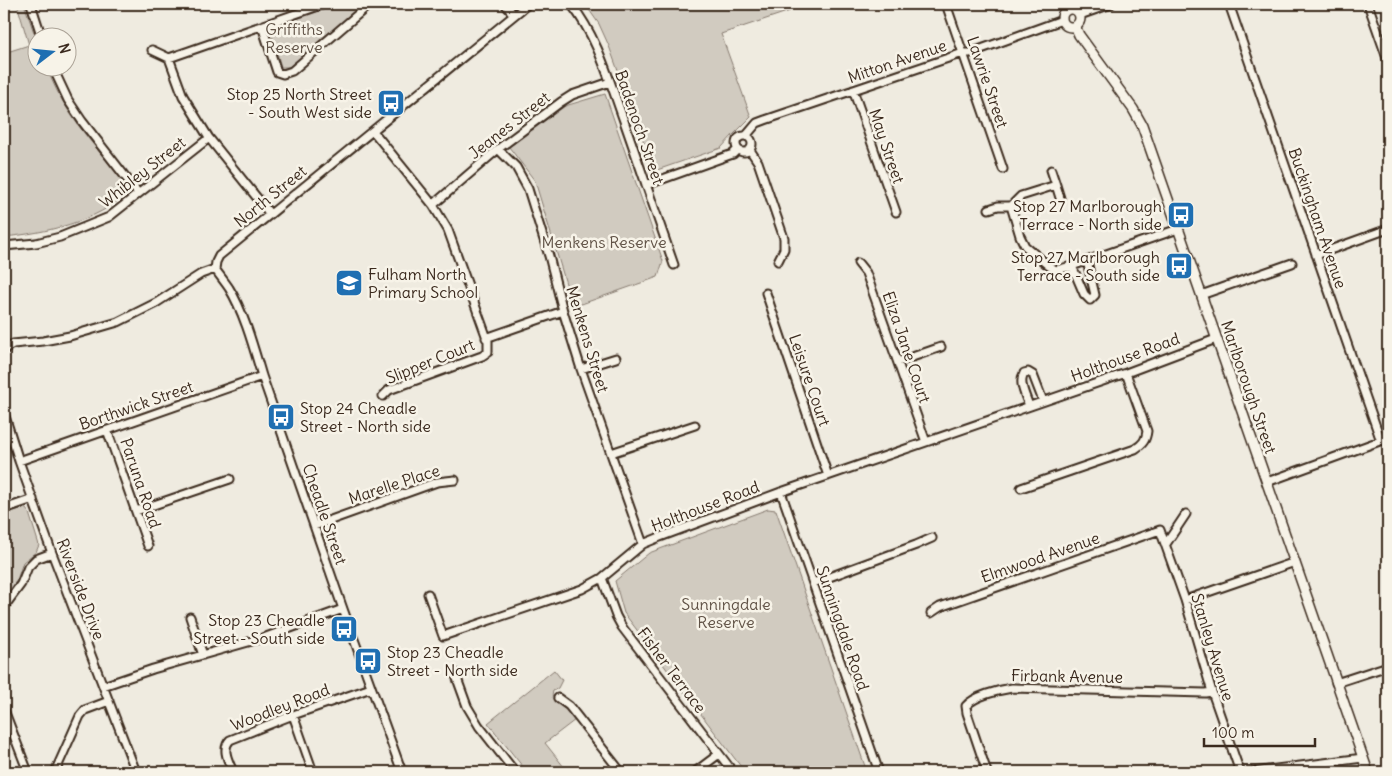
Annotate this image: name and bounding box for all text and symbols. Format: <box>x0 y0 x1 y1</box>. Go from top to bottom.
park label: Griffiths Reserve <box>265 19 323 57</box>
north arrow <box>28 28 78 78</box>
street label: Lawrie Street <box>963 34 1013 131</box>
street label: Mitton Avenue <box>845 35 949 87</box>
text: N <box>55 41 74 56</box>
street label: Badenoch Street <box>611 67 669 187</box>
place label: Stop 25 North Street - South West side <box>227 84 373 122</box>
street label: Jeanes Street <box>464 87 554 163</box>
bus stop icon: Stop 25 North Street - South West side <box>376 88 406 118</box>
street label: May Street <box>865 106 909 186</box>
street label: Whibley Street <box>95 132 190 212</box>
street label: Buckingham Avenue <box>1285 145 1351 291</box>
street label: North Street <box>230 160 311 231</box>
place label: Stop 27 Marlborough Terrace - North side <box>1013 196 1162 234</box>
bus stop icon: Stop 27 Marlborough Terrace - North side <box>1166 200 1196 230</box>
park label: Menkens Reserve <box>541 232 667 252</box>
place label: Stop 27 Marlborough Terrace - South side <box>1011 247 1160 285</box>
bus stop icon: Stop 27 Marlborough Terrace - South side <box>1164 251 1194 281</box>
place label: Fulham North Primary School <box>368 264 478 302</box>
school or university icon: Fulham North Primary School <box>334 268 364 298</box>
street label: Menkens Street <box>562 283 614 395</box>
street label: Eliza Jane Court <box>879 289 936 406</box>
street label: Marlborough Street <box>1217 318 1281 457</box>
street label: Holthouse Road <box>1068 328 1182 386</box>
street label: Leisure Court <box>785 331 835 429</box>
street label: Slipper Court <box>383 334 478 388</box>
street label: Borthwick Street <box>76 376 196 434</box>
place label: Stop 24 Cheadle Street - North side <box>300 398 431 436</box>
bus stop icon: Stop 24 Cheadle Street - North side <box>266 402 296 432</box>
street label: Paruna Road <box>116 435 166 531</box>
street label: Marelle Place <box>346 460 442 508</box>
street label: Cheadle Street <box>298 461 352 568</box>
street label: Holthouse Road <box>648 476 762 536</box>
street label: Elmwood Avenue <box>978 527 1102 587</box>
street label: Riverside Drive <box>52 535 110 643</box>
street label: Sunningdale Road <box>812 563 874 693</box>
street label: Stanley Avenue <box>1187 591 1239 703</box>
park label: Sunningdale Reserve <box>681 594 771 632</box>
place label: Stop 23 Cheadle Street - South side <box>193 610 325 648</box>
bus stop icon: Stop 23 Cheadle Street - South side <box>329 614 359 644</box>
street label: Fisher Terrace <box>633 623 711 717</box>
place label: Stop 23 Cheadle Street - North side <box>387 642 518 680</box>
bus stop icon: Stop 23 Cheadle Street - North side <box>353 646 383 676</box>
street label: Firbank Avenue <box>1011 665 1123 687</box>
street label: Woodley Road <box>228 679 332 735</box>
scale bar <box>1204 716 1316 748</box>
text: 100 m <box>1212 723 1254 742</box>

